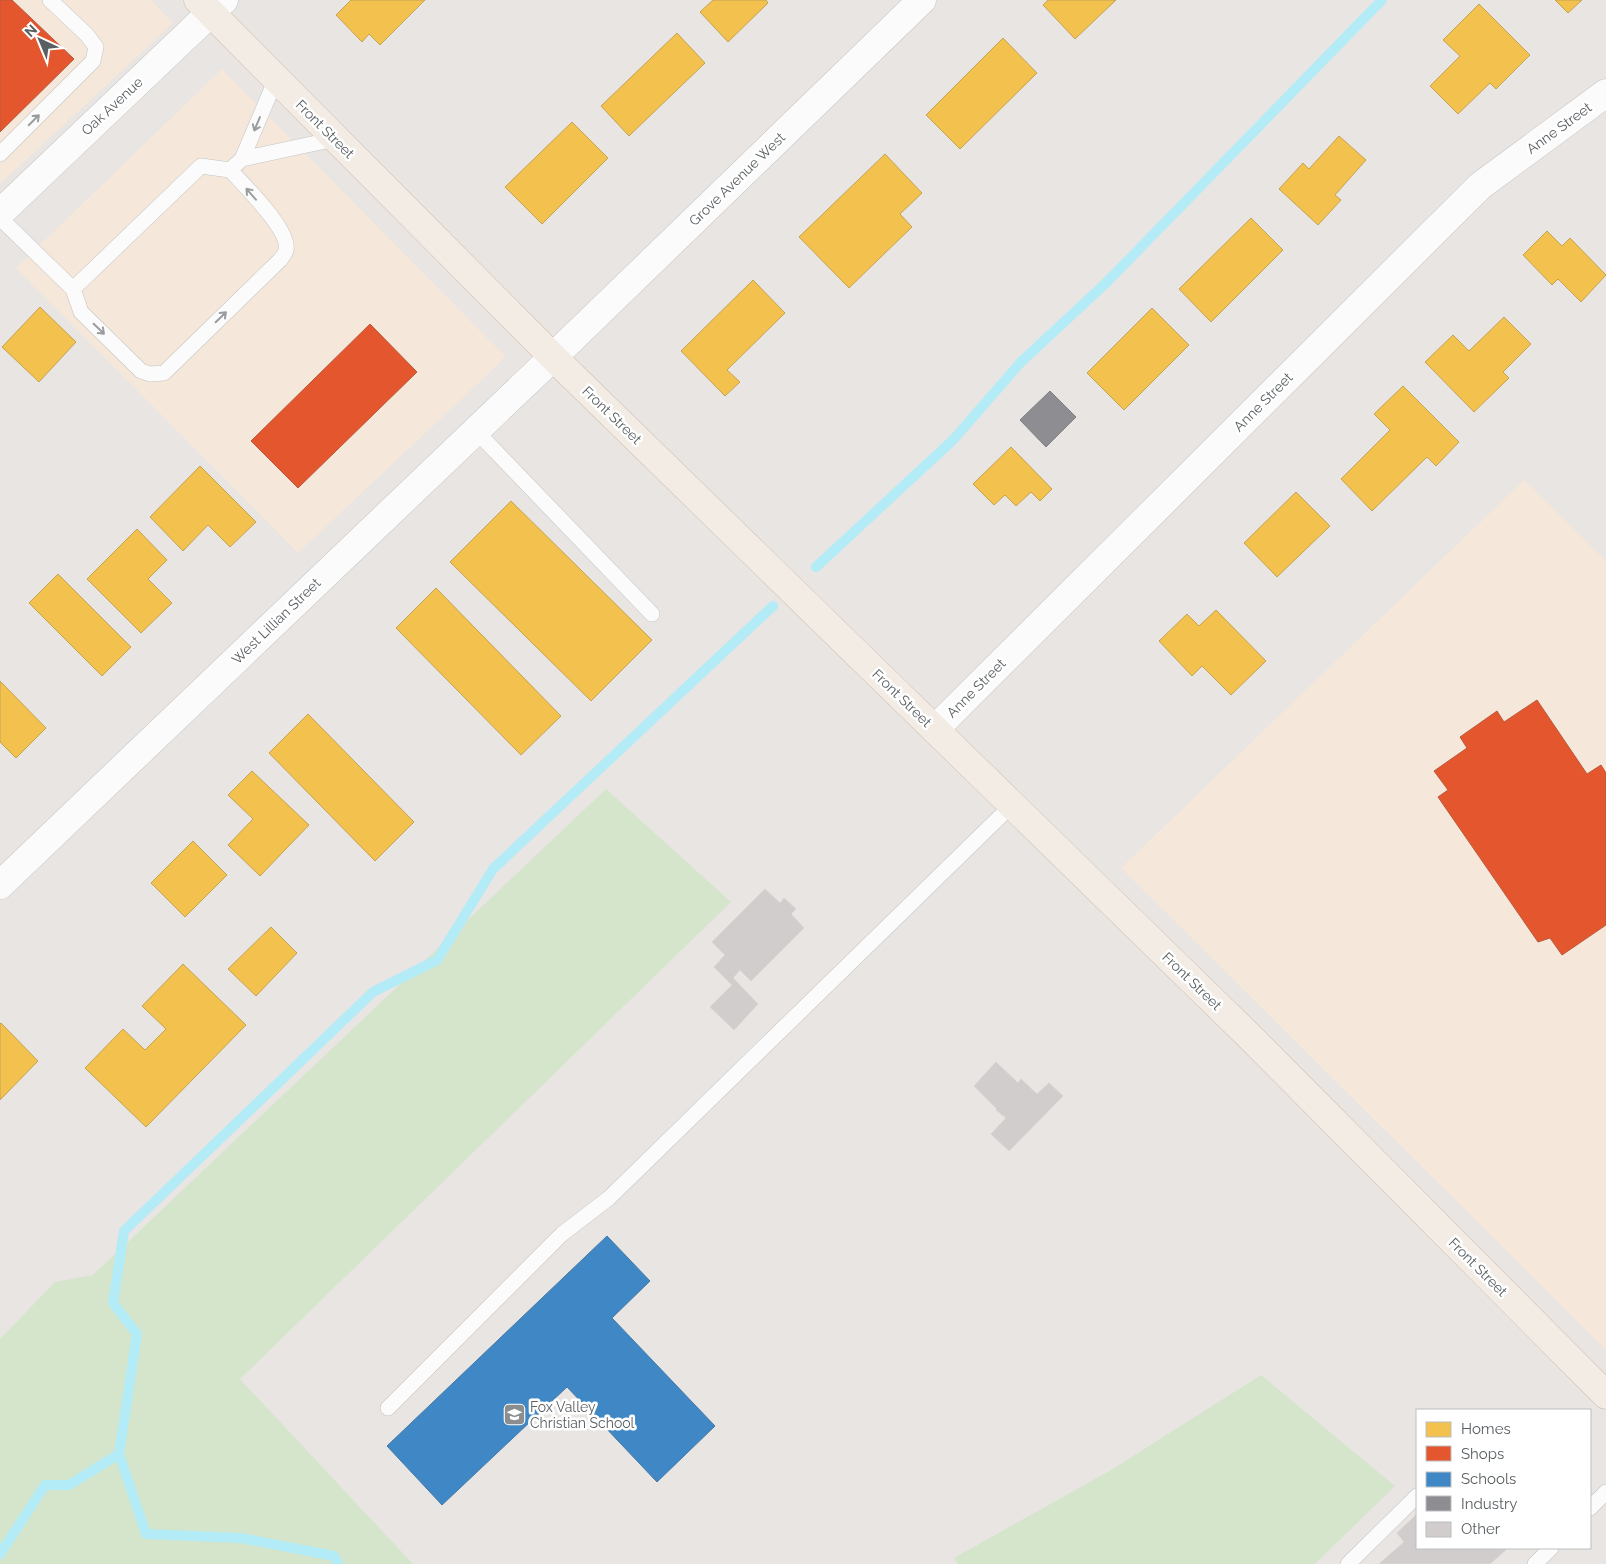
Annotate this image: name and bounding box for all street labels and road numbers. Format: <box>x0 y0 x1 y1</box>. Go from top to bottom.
street label: Oak Avenue <box>78 74 146 138</box>
street label: Front Street <box>293 97 358 162</box>
street label: Anne Street <box>1523 99 1595 157</box>
street label: Grove Avenue West <box>686 129 788 229</box>
street label: Anne Street <box>1230 369 1296 435</box>
street label: Front Street <box>579 383 645 447</box>
street label: West Lillian Street <box>228 574 324 667</box>
street label: Anne Street <box>943 655 1009 721</box>
street label: Front Street <box>869 666 935 730</box>
street label: Front Street <box>1159 949 1225 1013</box>
street label: Front Street <box>1446 1235 1511 1300</box>

